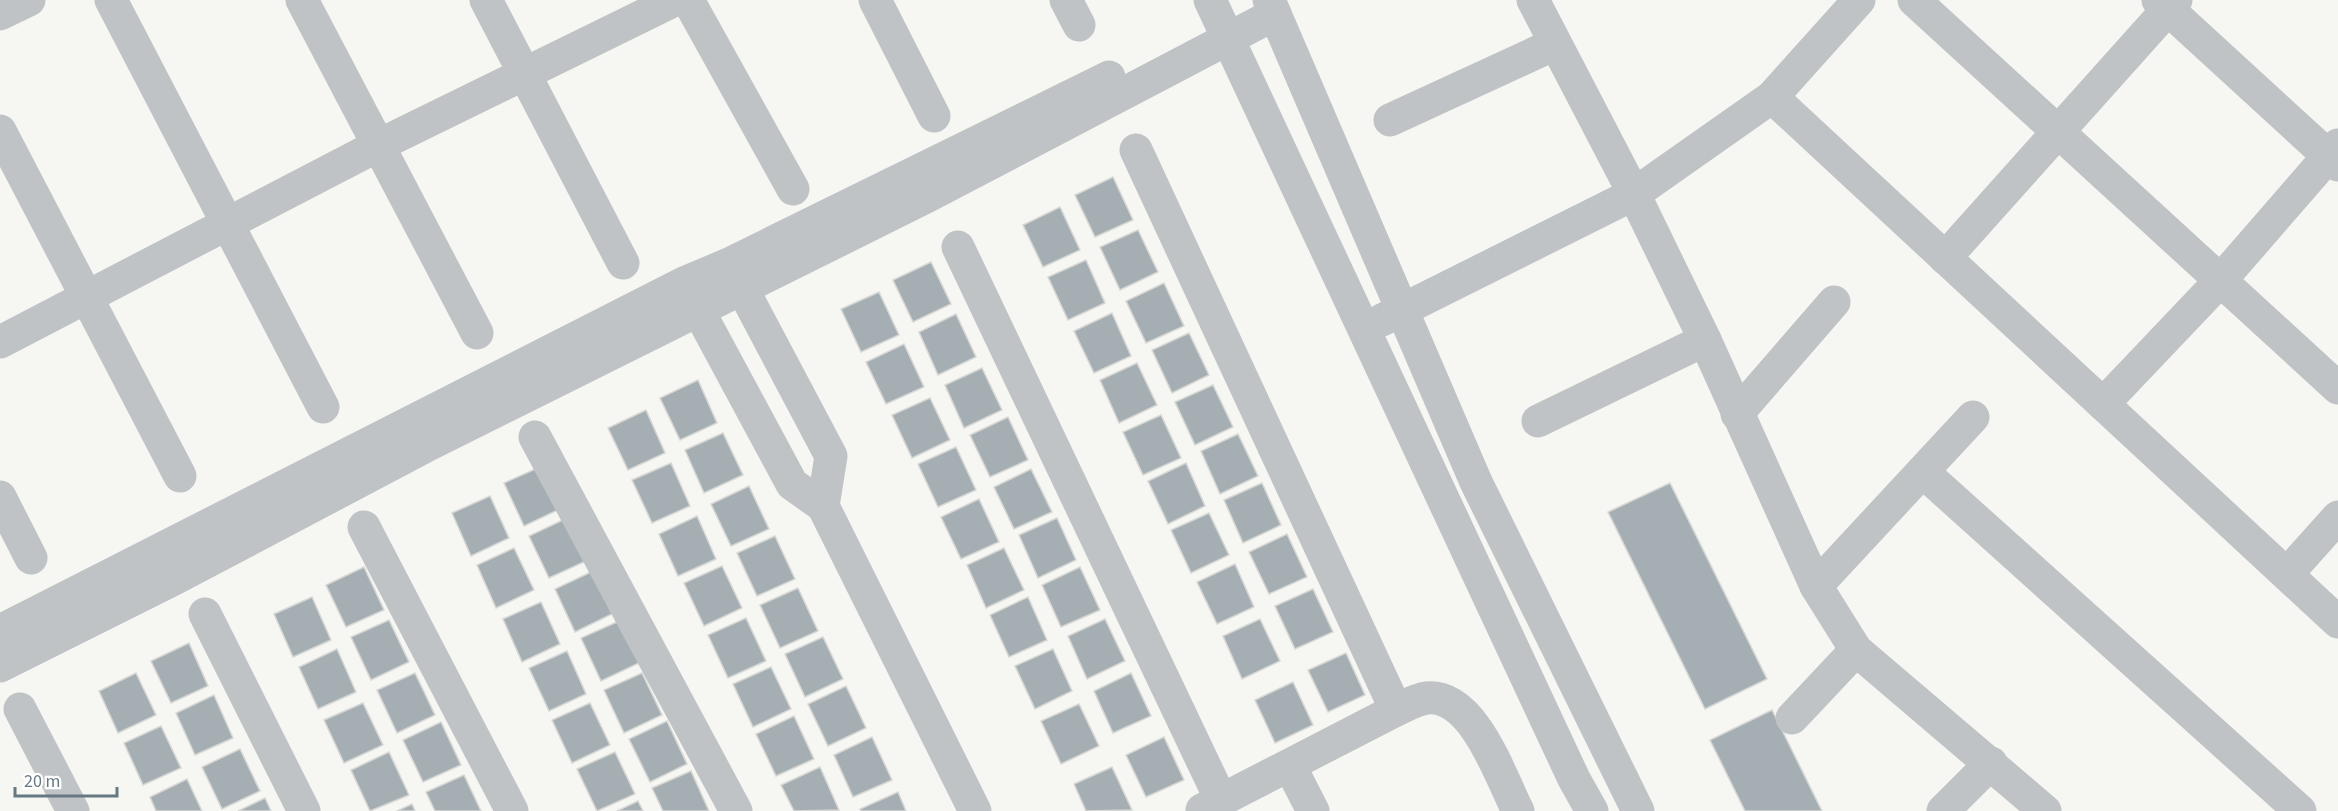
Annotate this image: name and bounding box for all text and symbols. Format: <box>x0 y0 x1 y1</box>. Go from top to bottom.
scale bar <box>15 760 117 798</box>
text: 20 m <box>24 769 60 794</box>

